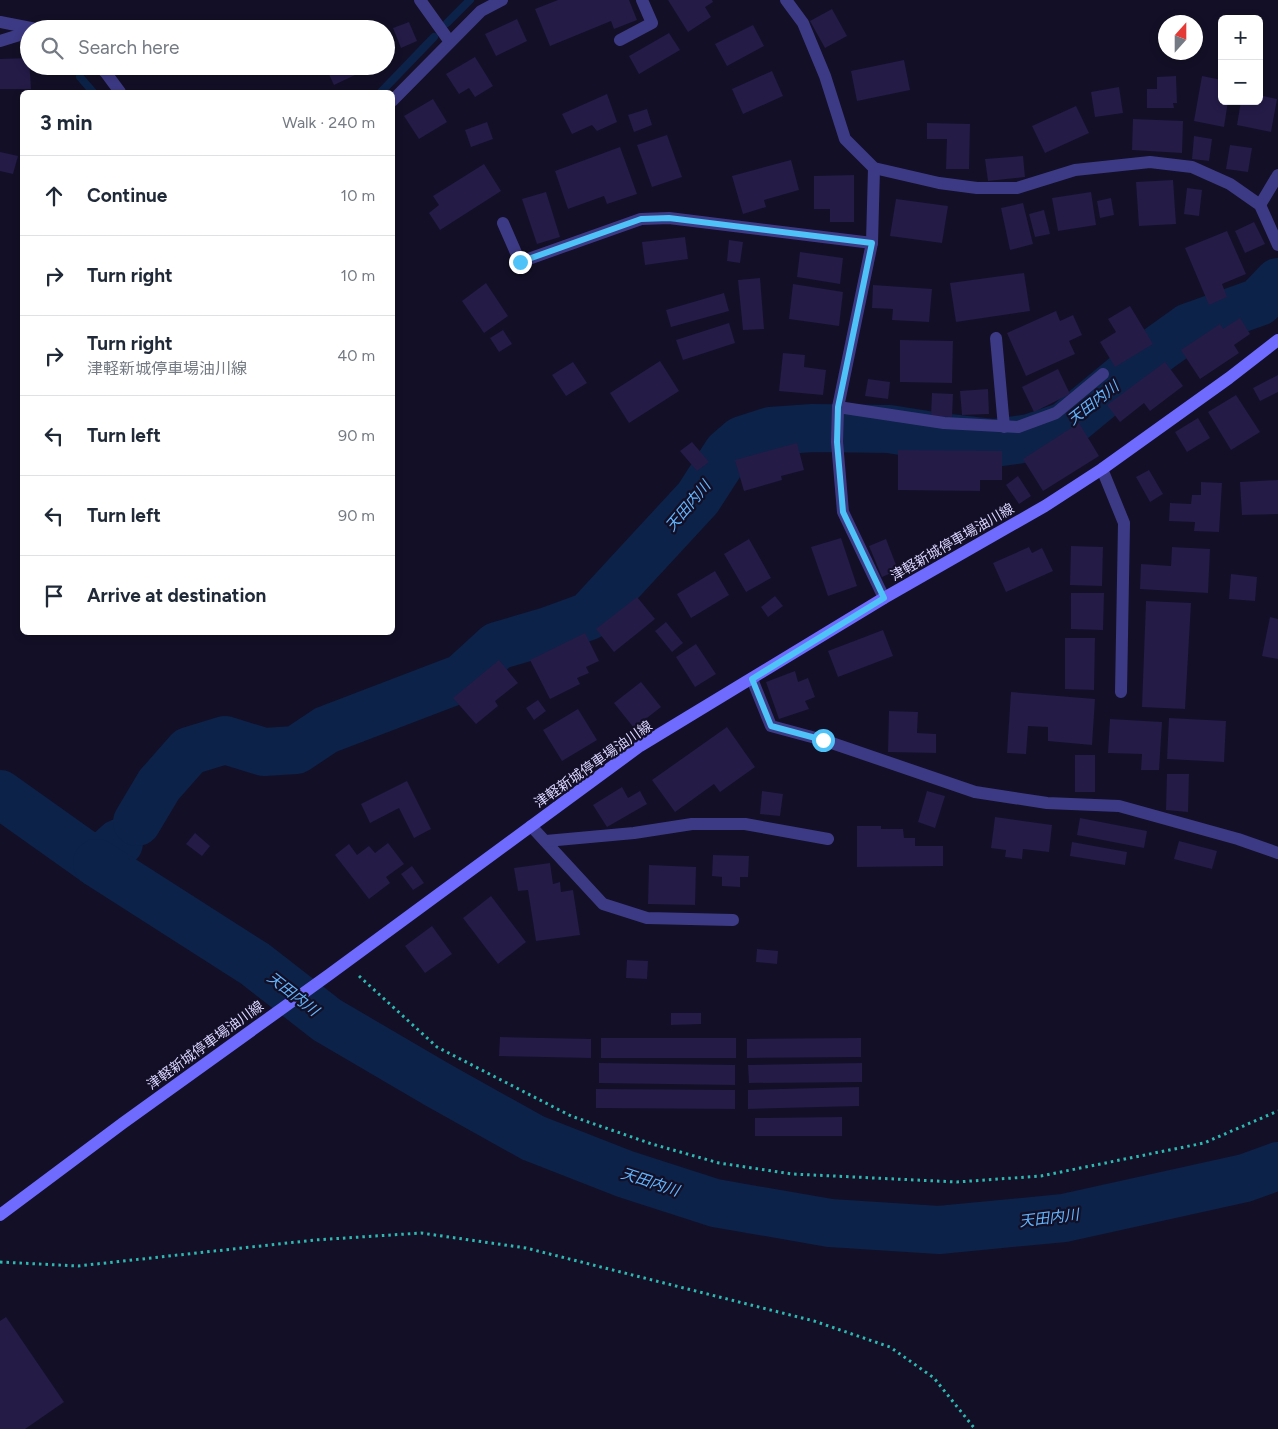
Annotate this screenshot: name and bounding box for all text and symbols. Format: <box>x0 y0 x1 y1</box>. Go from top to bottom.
north arrow <box>1158 15 1203 60</box>
map controls <box>1218 15 1263 105</box>
button: + <box>1218 15 1263 60</box>
search box <box>20 20 395 75</box>
icon: search <box>38 34 66 62</box>
text: Search here <box>78 36 180 59</box>
button: − <box>1218 60 1263 105</box>
text: 3 min <box>40 110 92 135</box>
text: Walk · 240 m <box>282 113 375 132</box>
icon: ahead <box>40 182 68 210</box>
text: Continue <box>87 184 167 207</box>
text: 10 m <box>341 186 375 205</box>
route end <box>509 251 532 274</box>
icon: right <box>40 262 68 290</box>
text: Turn right <box>87 264 173 287</box>
text: 10 m <box>341 266 375 285</box>
text: Turn right <box>87 332 173 355</box>
icon: right <box>40 342 68 370</box>
text: 40 m <box>337 346 375 365</box>
text: 津軽新城停車場油川線 <box>87 359 247 378</box>
water label: 天田内川 <box>1064 376 1124 429</box>
icon: left <box>40 422 68 450</box>
text: Turn left <box>87 424 161 447</box>
text: 90 m <box>338 426 375 445</box>
water label: 天田内川 <box>662 476 715 535</box>
street label: 津軽新城停車場油川線 <box>887 500 1017 585</box>
icon: left <box>40 502 68 530</box>
text: Turn left <box>87 504 161 527</box>
text: 90 m <box>338 506 375 525</box>
icon: arrive <box>40 582 68 610</box>
text: Arrive at destination <box>87 584 266 607</box>
street label: 津軽新城停車場油川線 <box>531 717 656 812</box>
route start <box>812 729 835 752</box>
water label: 天田内川 <box>264 968 324 1021</box>
street label: 津軽新城停車場油川線 <box>144 997 267 1093</box>
water label: 天田内川 <box>619 1164 683 1200</box>
water label: 天田内川 <box>1018 1205 1082 1231</box>

